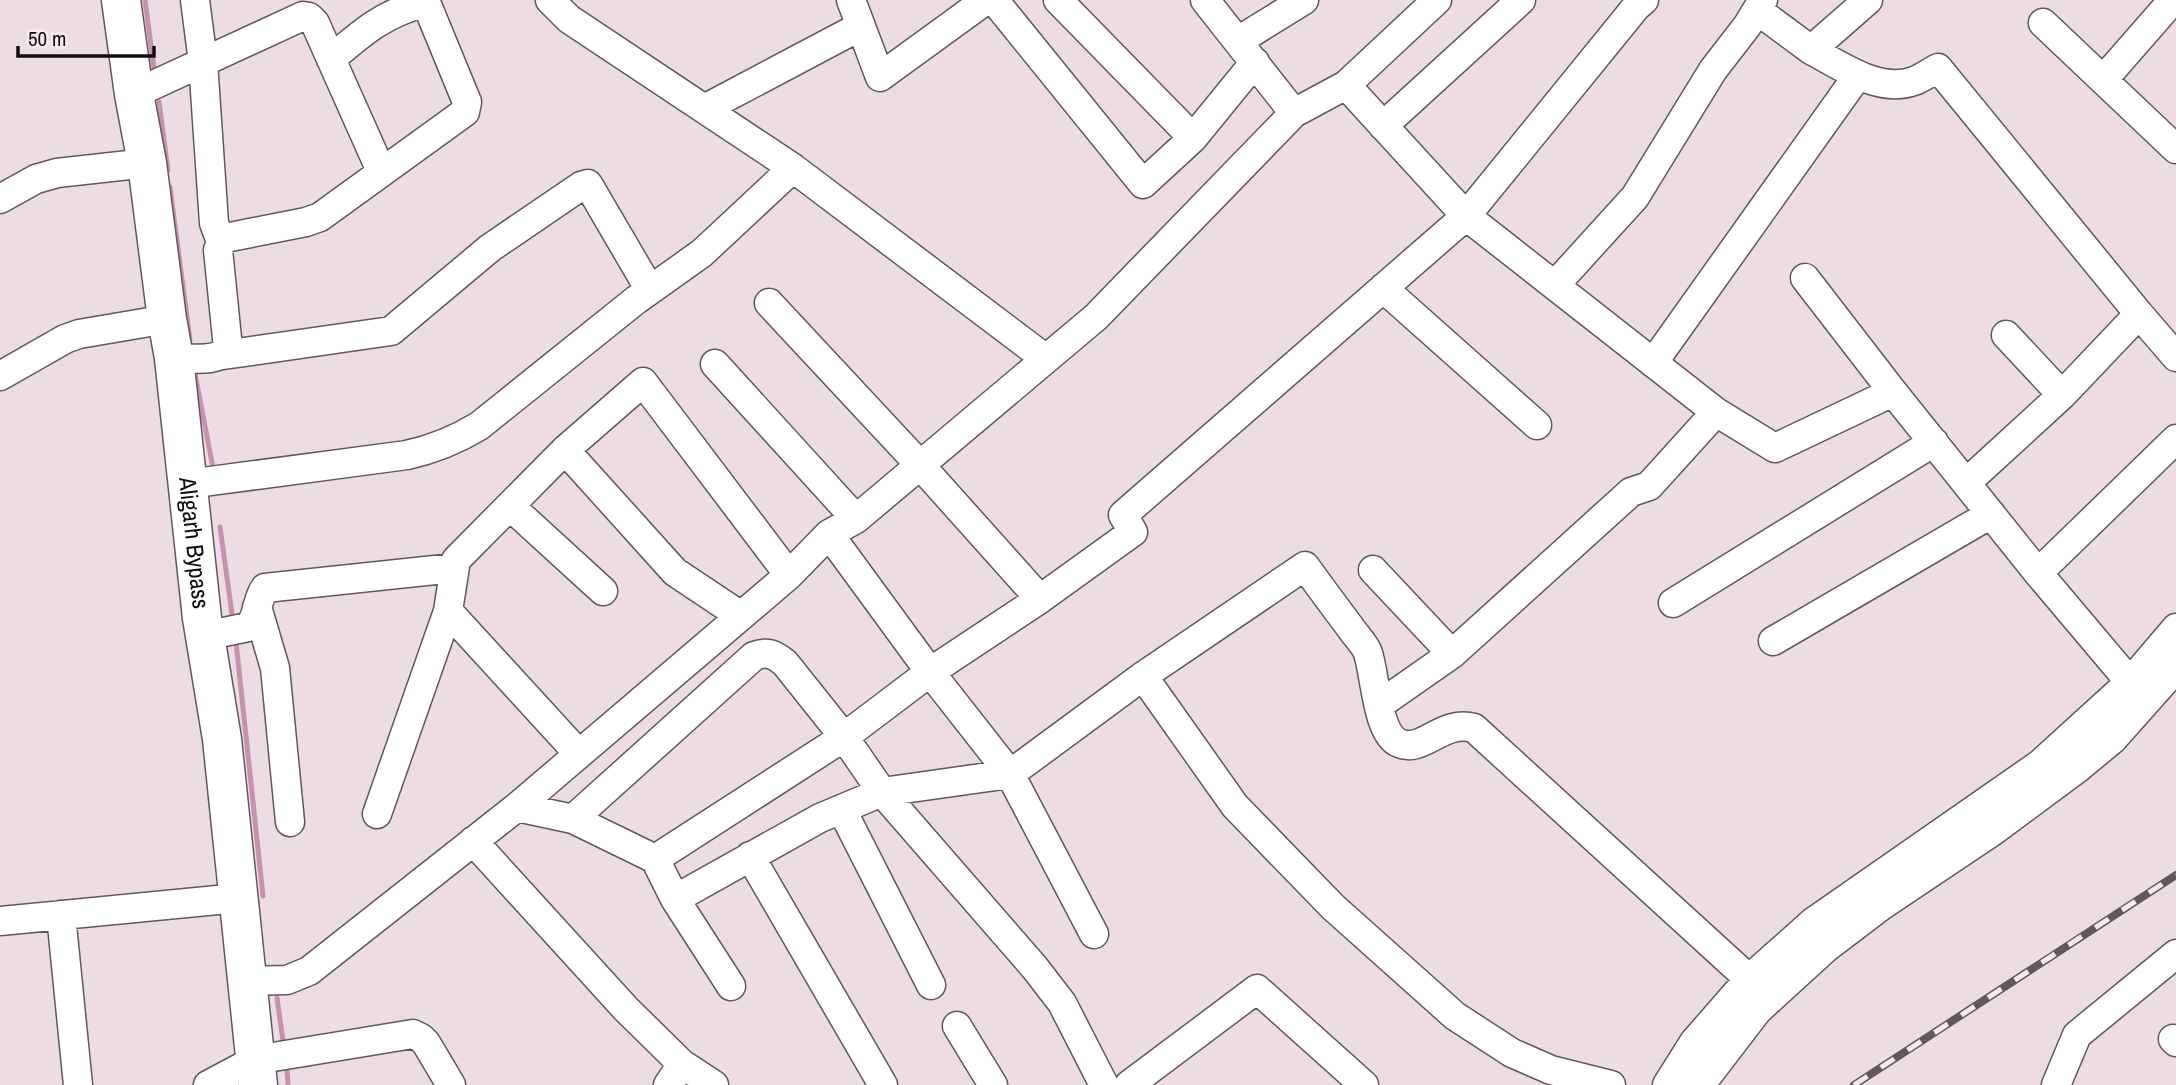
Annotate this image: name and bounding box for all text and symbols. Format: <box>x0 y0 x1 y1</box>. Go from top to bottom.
scale bar <box>18 14 154 58</box>
text: 50 m <box>28 24 66 53</box>
street label: Aligarh Bypass <box>172 474 218 610</box>

